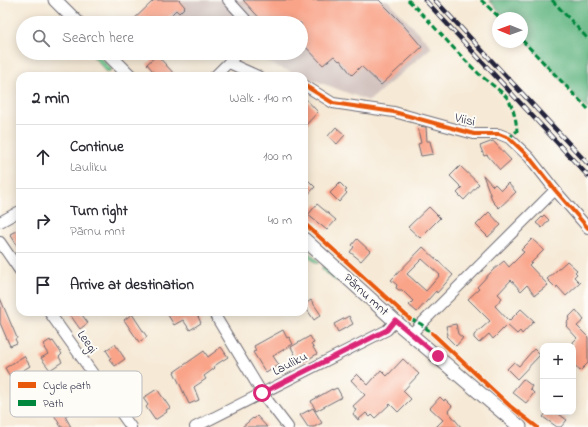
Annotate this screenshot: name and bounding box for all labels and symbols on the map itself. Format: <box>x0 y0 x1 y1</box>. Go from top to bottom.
north arrow <box>492 12 528 48</box>
street label: Viisi <box>452 108 477 132</box>
street label: Pärnu mnt <box>339 269 393 321</box>
street label: Leegi <box>71 326 102 358</box>
street label: Lauliku <box>269 347 311 381</box>
route end <box>429 347 447 365</box>
legend <box>10 371 142 417</box>
text: Cycle path <box>43 378 91 395</box>
route start <box>253 384 271 402</box>
text: Path <box>43 396 64 412</box>

